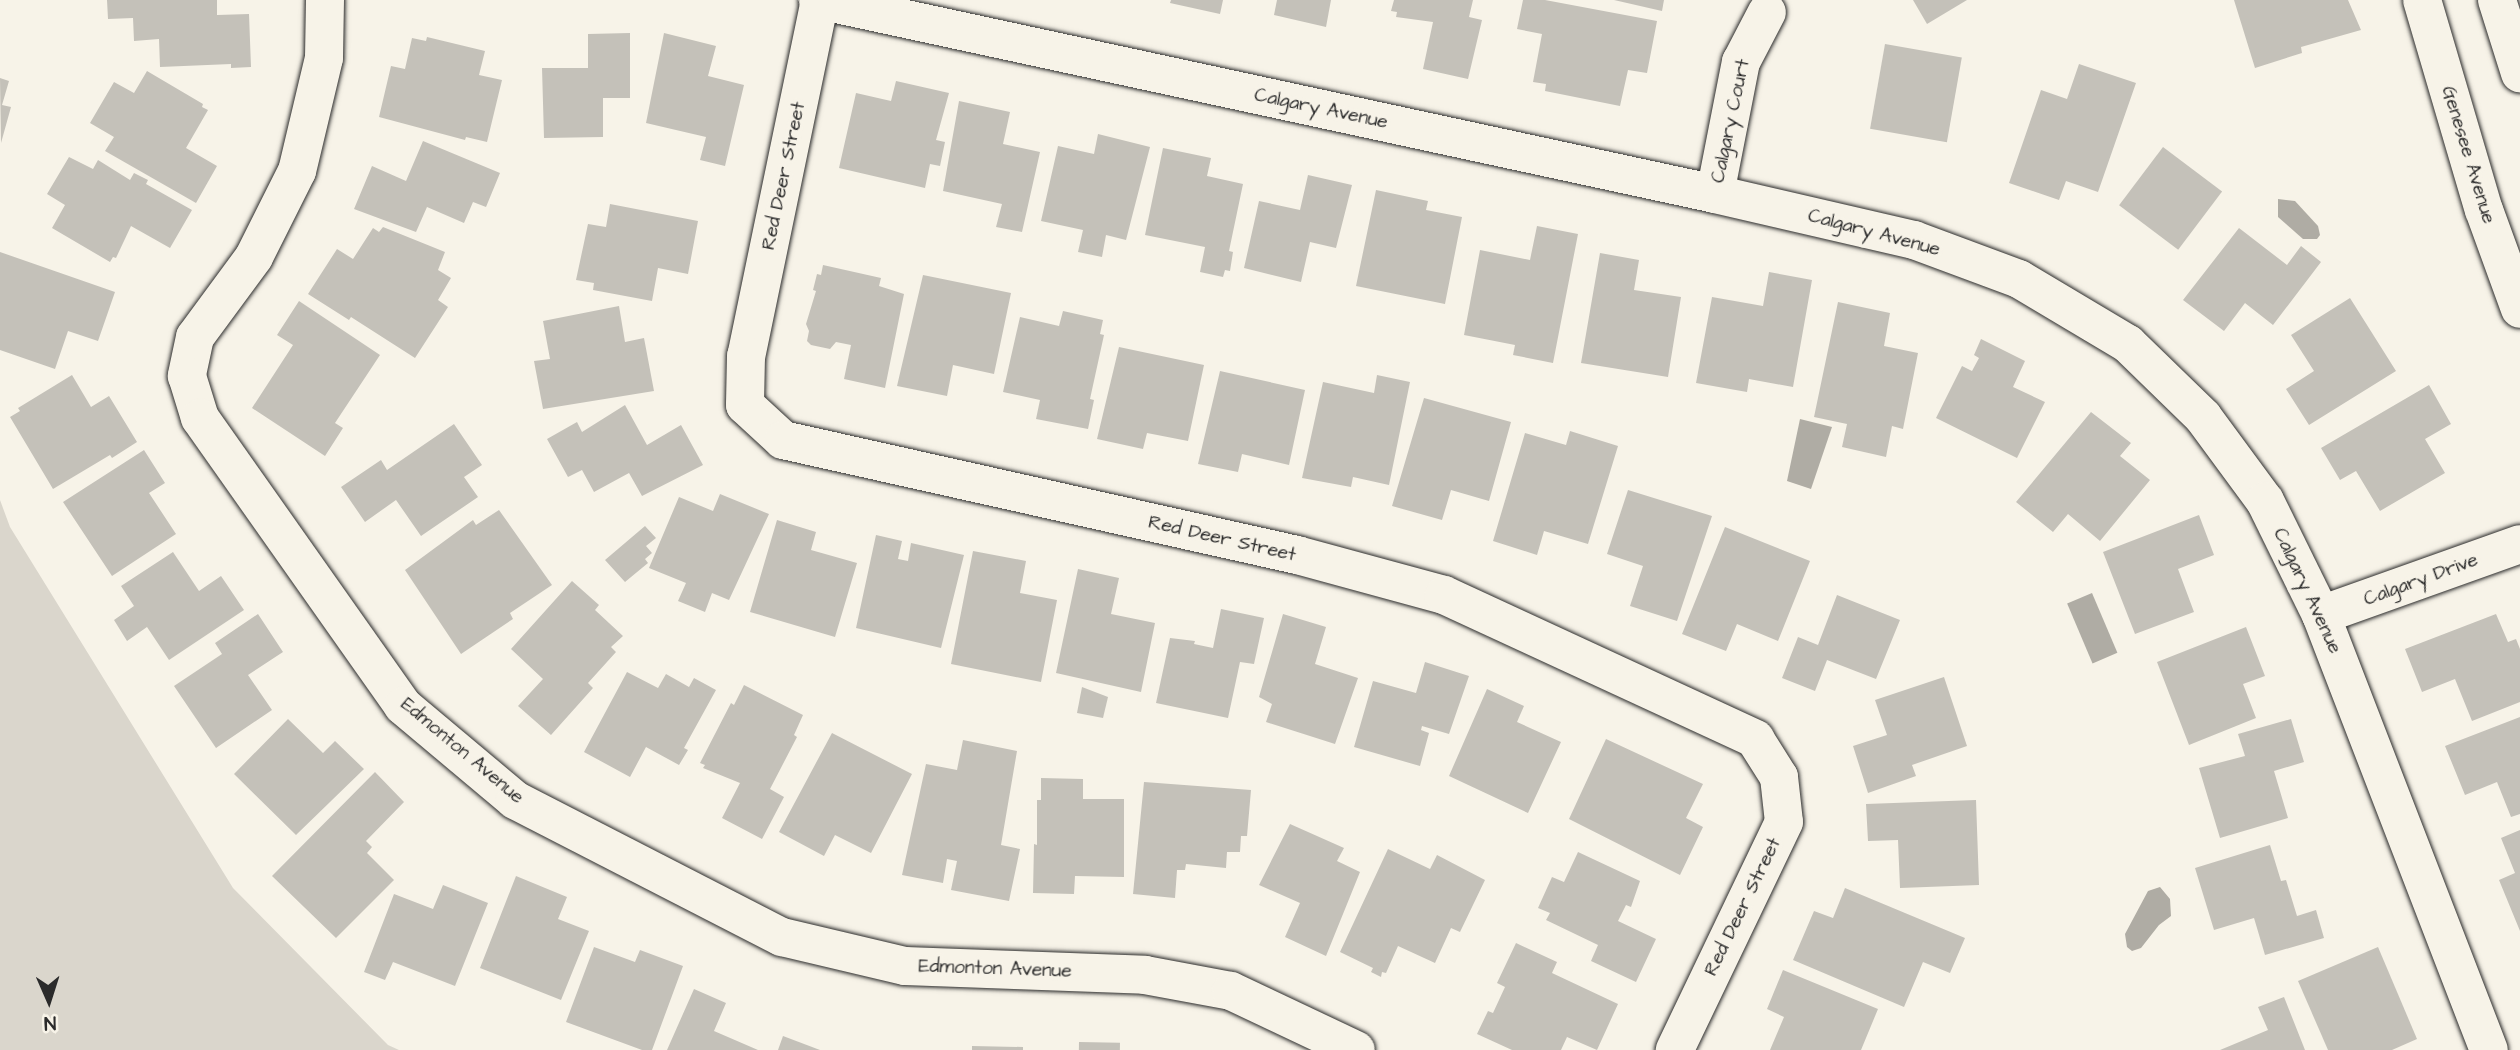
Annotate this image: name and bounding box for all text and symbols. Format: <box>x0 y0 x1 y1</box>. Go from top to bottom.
street label: Calgary Court <box>1707 57 1755 185</box>
street label: Genesee Avenue <box>2436 83 2500 227</box>
street label: Calgary Avenue <box>1252 84 1390 134</box>
street label: Red Deer Street <box>757 100 811 252</box>
street label: Calgary Avenue <box>1805 204 1943 262</box>
street label: Red Deer Street <box>1146 511 1298 567</box>
street label: Calgary Avenue <box>2268 525 2346 657</box>
street label: Calgary Drive <box>2361 549 2481 611</box>
street label: Edmonton Avenue <box>396 693 528 809</box>
street label: Red Deer Street <box>1700 834 1786 980</box>
street label: Edmonton Avenue <box>918 955 1072 983</box>
north arrow <box>14 966 84 1036</box>
text: N <box>43 1009 57 1036</box>

